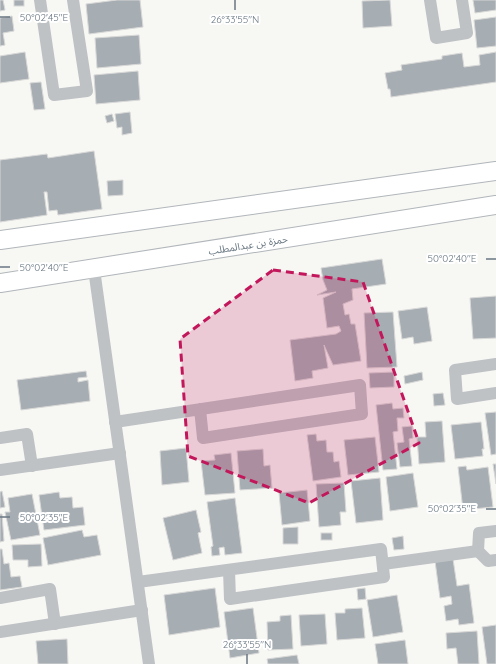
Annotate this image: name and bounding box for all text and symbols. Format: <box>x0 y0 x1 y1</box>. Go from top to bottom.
text: 50°02'45"E <box>20 11 69 24</box>
text: 26°33'55"N <box>211 13 259 26</box>
street label: حمزة بن عبدالمطلب <box>207 232 289 258</box>
text: 50°02'40"E <box>428 252 477 265</box>
text: 50°02'40"E <box>20 261 69 274</box>
text: 50°02'35"E <box>428 502 476 515</box>
text: 50°02'35"E <box>20 511 68 524</box>
text: 26°33'55"N <box>223 638 271 651</box>

